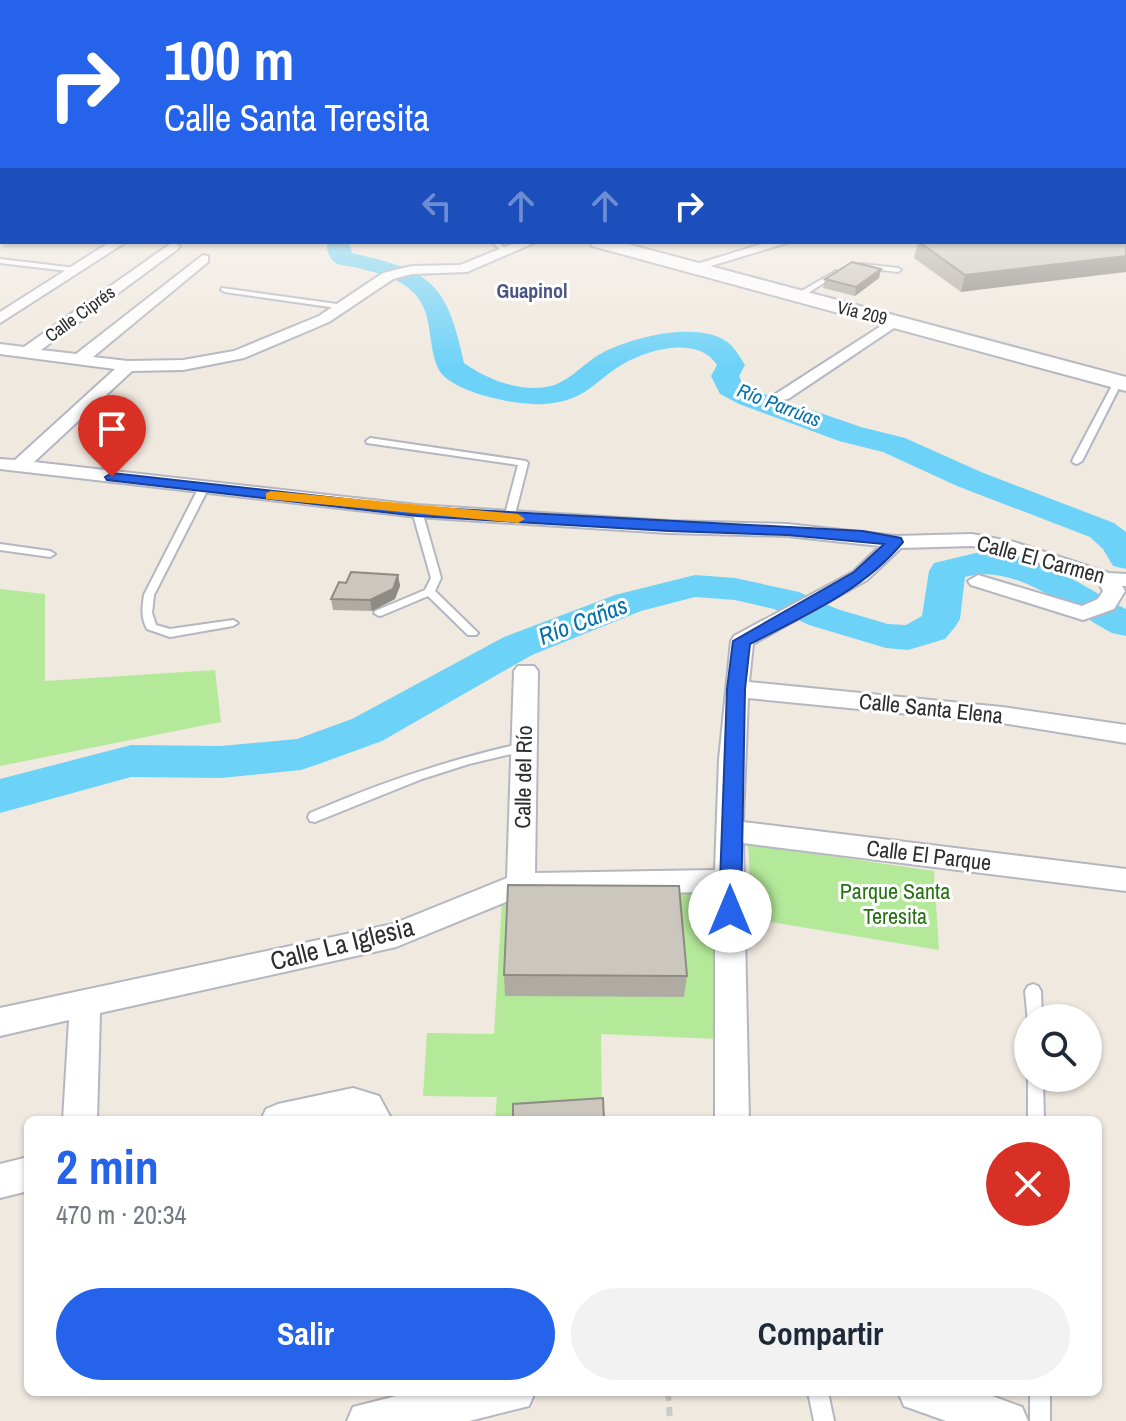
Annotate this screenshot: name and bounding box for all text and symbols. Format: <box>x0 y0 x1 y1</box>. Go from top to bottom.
text: 100 m <box>164 22 294 97</box>
icon: right <box>32 32 136 136</box>
text: Calle Santa Teresita <box>164 94 429 142</box>
icon: left <box>415 184 459 228</box>
icon: ahead <box>499 184 543 228</box>
icon: ahead <box>583 184 627 228</box>
icon: right <box>667 184 711 228</box>
district label: Guapinol <box>496 277 568 304</box>
street label: Calle Ciprés <box>40 280 120 348</box>
street label: Vía 209 <box>835 294 890 331</box>
water label: Río Parrúas <box>733 376 825 433</box>
pin <box>78 395 146 477</box>
icon: arrive <box>90 407 134 451</box>
street label: Calle El Carmen <box>974 528 1108 590</box>
water label: Río Cañas <box>534 588 632 652</box>
street label: Calle Santa Elena <box>858 686 1004 730</box>
street label: Calle del Río <box>507 725 539 829</box>
street label: Calle El Parque <box>865 832 993 878</box>
position arrow <box>688 869 772 953</box>
park label: Parque Santa Teresita <box>840 876 950 931</box>
street label: Calle La Iglesia <box>266 909 418 978</box>
map controls <box>1014 1004 1102 1092</box>
button: search <box>1014 1004 1102 1092</box>
text: 2 min <box>56 1134 159 1199</box>
button: close <box>986 1142 1070 1226</box>
text: 470 m · 20:34 <box>56 1197 186 1232</box>
button: Salir <box>56 1288 555 1380</box>
button: Compartir <box>571 1288 1070 1380</box>

